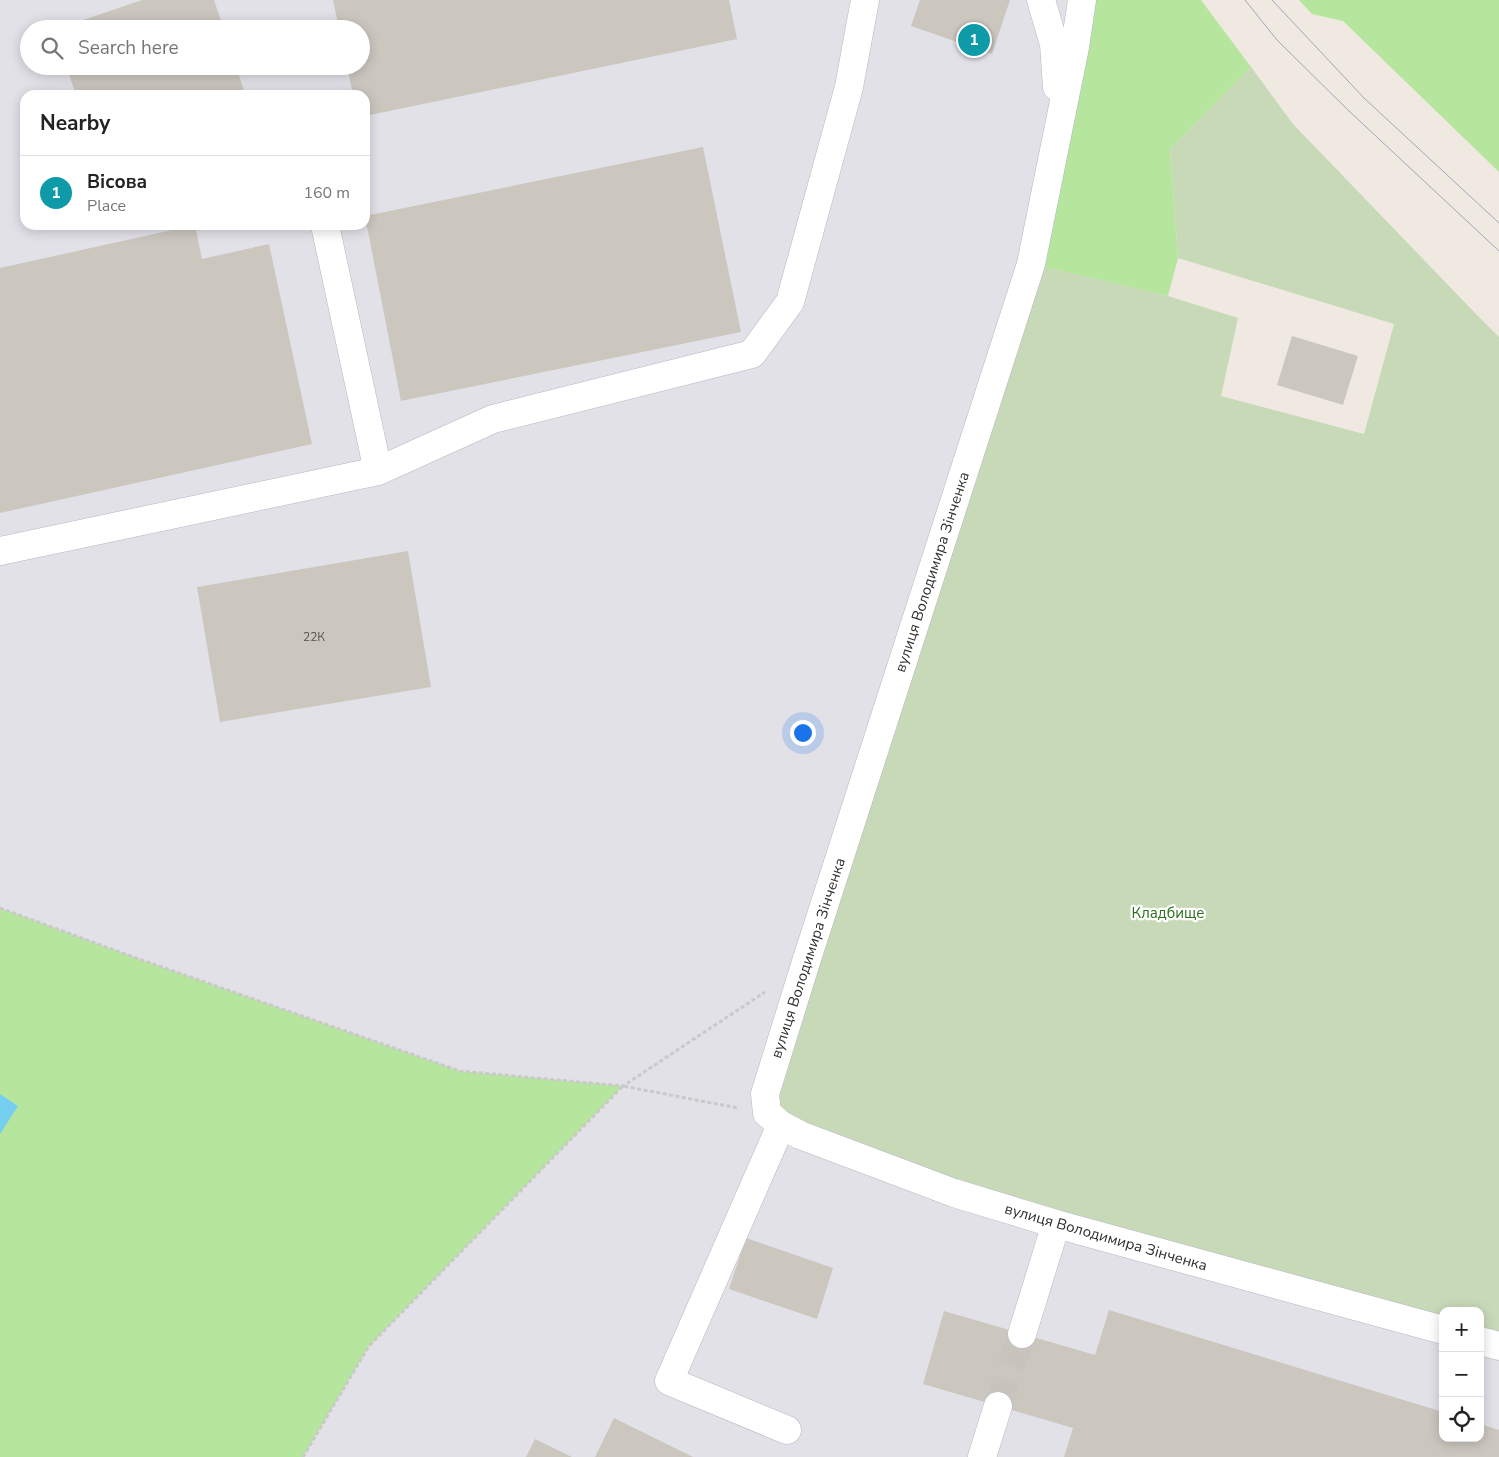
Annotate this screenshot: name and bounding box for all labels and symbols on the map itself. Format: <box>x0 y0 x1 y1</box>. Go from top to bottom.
pin: 1 <box>958 21 990 59</box>
street label: вулиця Володимира Зінченка <box>890 469 974 675</box>
house number: 22К <box>303 629 325 645</box>
your location <box>790 720 816 746</box>
street label: вулиця Володимира Зінченка <box>766 855 850 1061</box>
park label: Кладбище <box>1132 903 1204 923</box>
street label: вулиця Володимира Зінченка <box>1002 1198 1210 1276</box>

